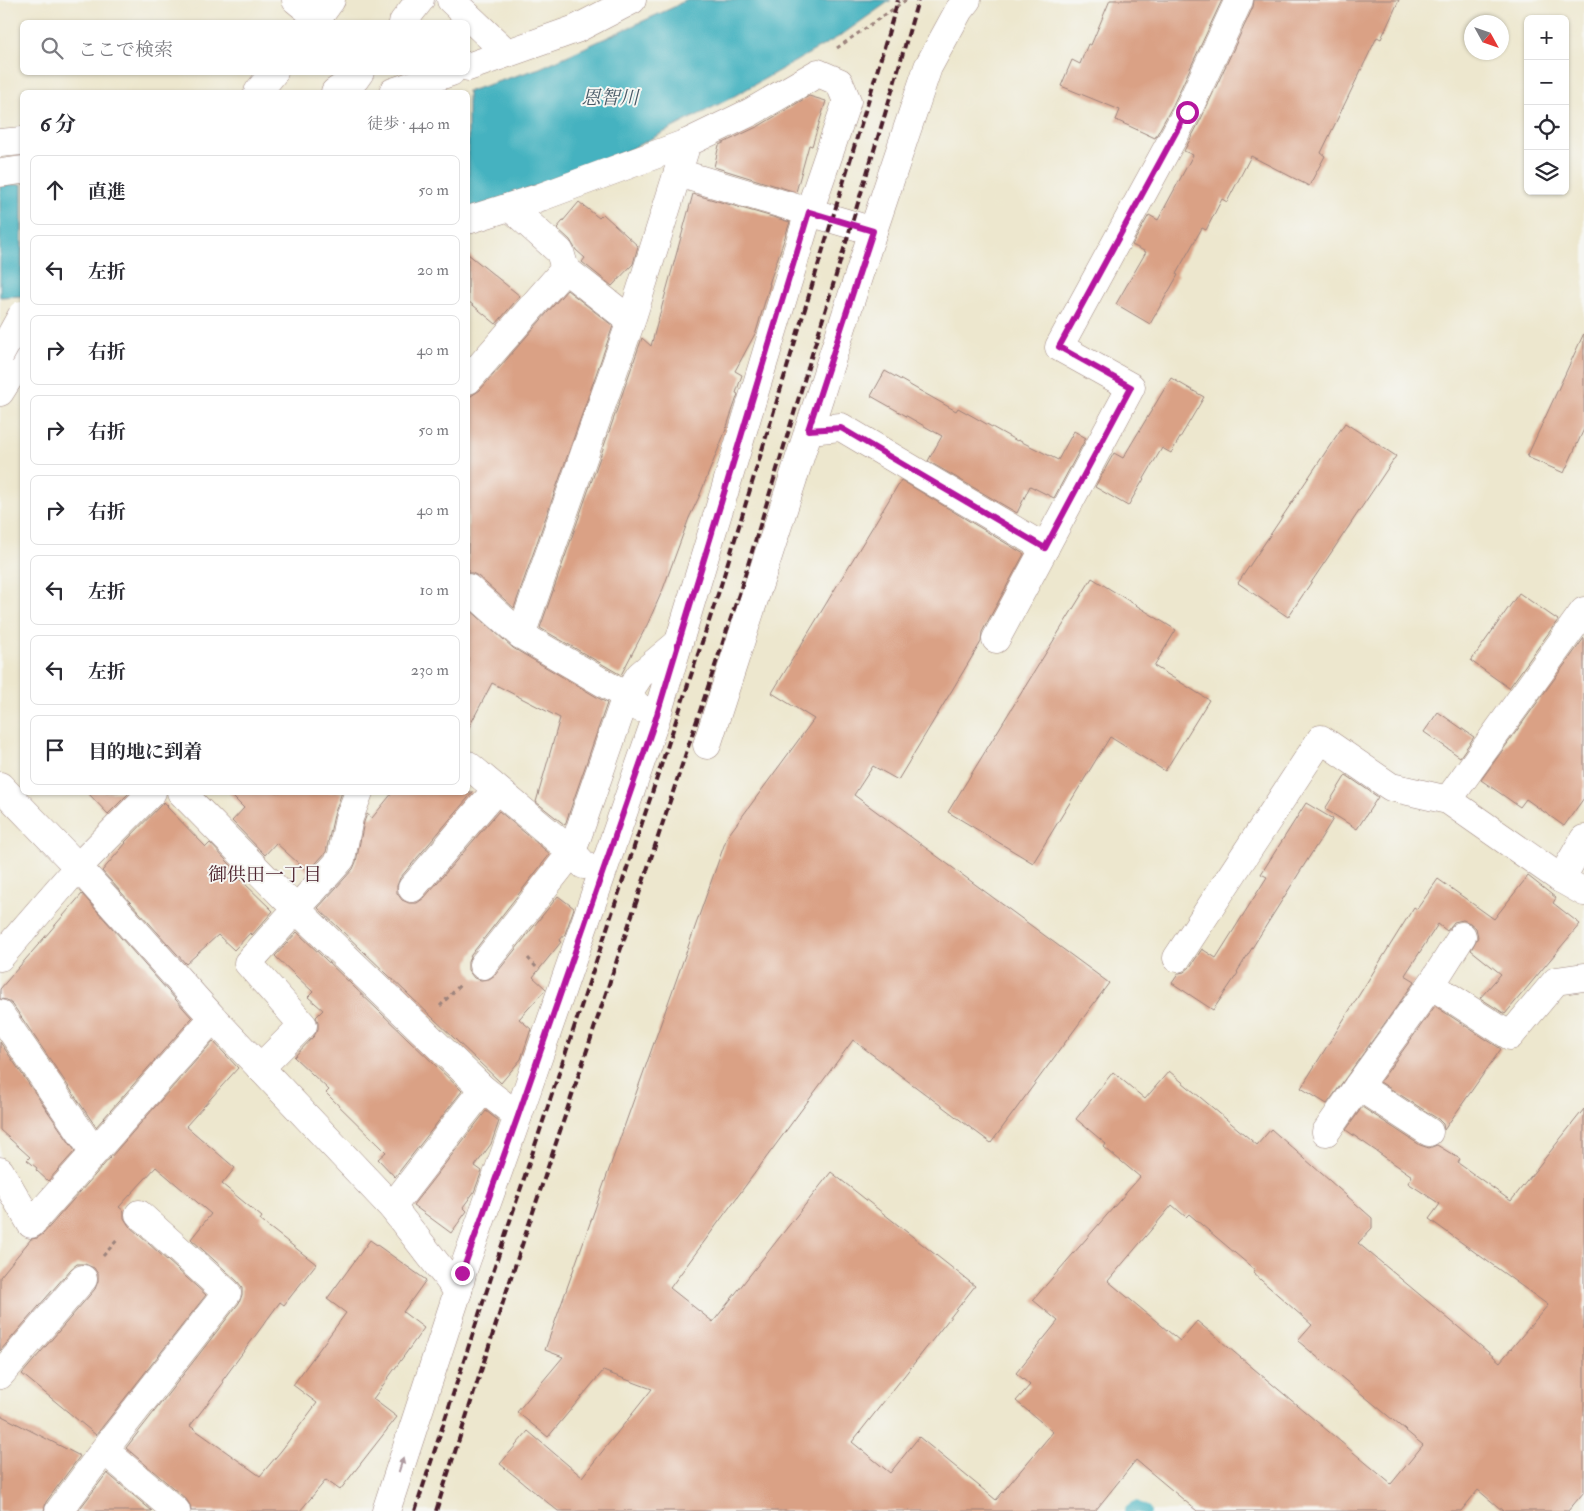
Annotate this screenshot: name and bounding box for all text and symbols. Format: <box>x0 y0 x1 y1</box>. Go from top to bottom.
north arrow <box>1464 15 1509 60</box>
map controls <box>1524 15 1569 195</box>
button: + <box>1524 15 1569 60</box>
search box <box>20 20 470 75</box>
icon: search <box>38 34 66 62</box>
text: ここで検索 <box>78 38 173 62</box>
button: − <box>1524 60 1569 105</box>
water label: 恩智川 <box>581 86 640 110</box>
route start <box>1176 101 1199 124</box>
button: locate <box>1524 105 1569 150</box>
text: 6 分 <box>40 111 76 138</box>
text: 徒歩 · 440 m <box>367 114 450 134</box>
button: layers <box>1524 150 1569 195</box>
icon: ahead <box>41 176 69 204</box>
text: 直進 <box>88 180 126 204</box>
text: 50 m <box>418 180 449 200</box>
icon: left <box>41 256 69 284</box>
text: 左折 <box>88 260 126 284</box>
text: 20 m <box>417 260 449 280</box>
icon: right <box>41 336 69 364</box>
text: 右折 <box>88 340 126 364</box>
text: 40 m <box>416 340 449 360</box>
icon: right <box>41 416 69 444</box>
text: 右折 <box>88 420 126 444</box>
text: 50 m <box>418 420 449 440</box>
icon: right <box>41 496 69 524</box>
text: 右折 <box>88 500 126 524</box>
text: 40 m <box>416 500 449 520</box>
icon: left <box>41 576 69 604</box>
text: 左折 <box>88 580 126 604</box>
text: 10 m <box>419 580 449 600</box>
icon: left <box>41 656 69 684</box>
text: 左折 <box>88 660 126 684</box>
text: 230 m <box>411 660 449 680</box>
icon: arrive <box>41 736 69 764</box>
text: 目的地に到着 <box>88 740 202 764</box>
district label: 御供田一丁目 <box>208 863 322 887</box>
route end <box>451 1262 474 1285</box>
one-way arrow <box>398 1457 406 1472</box>

